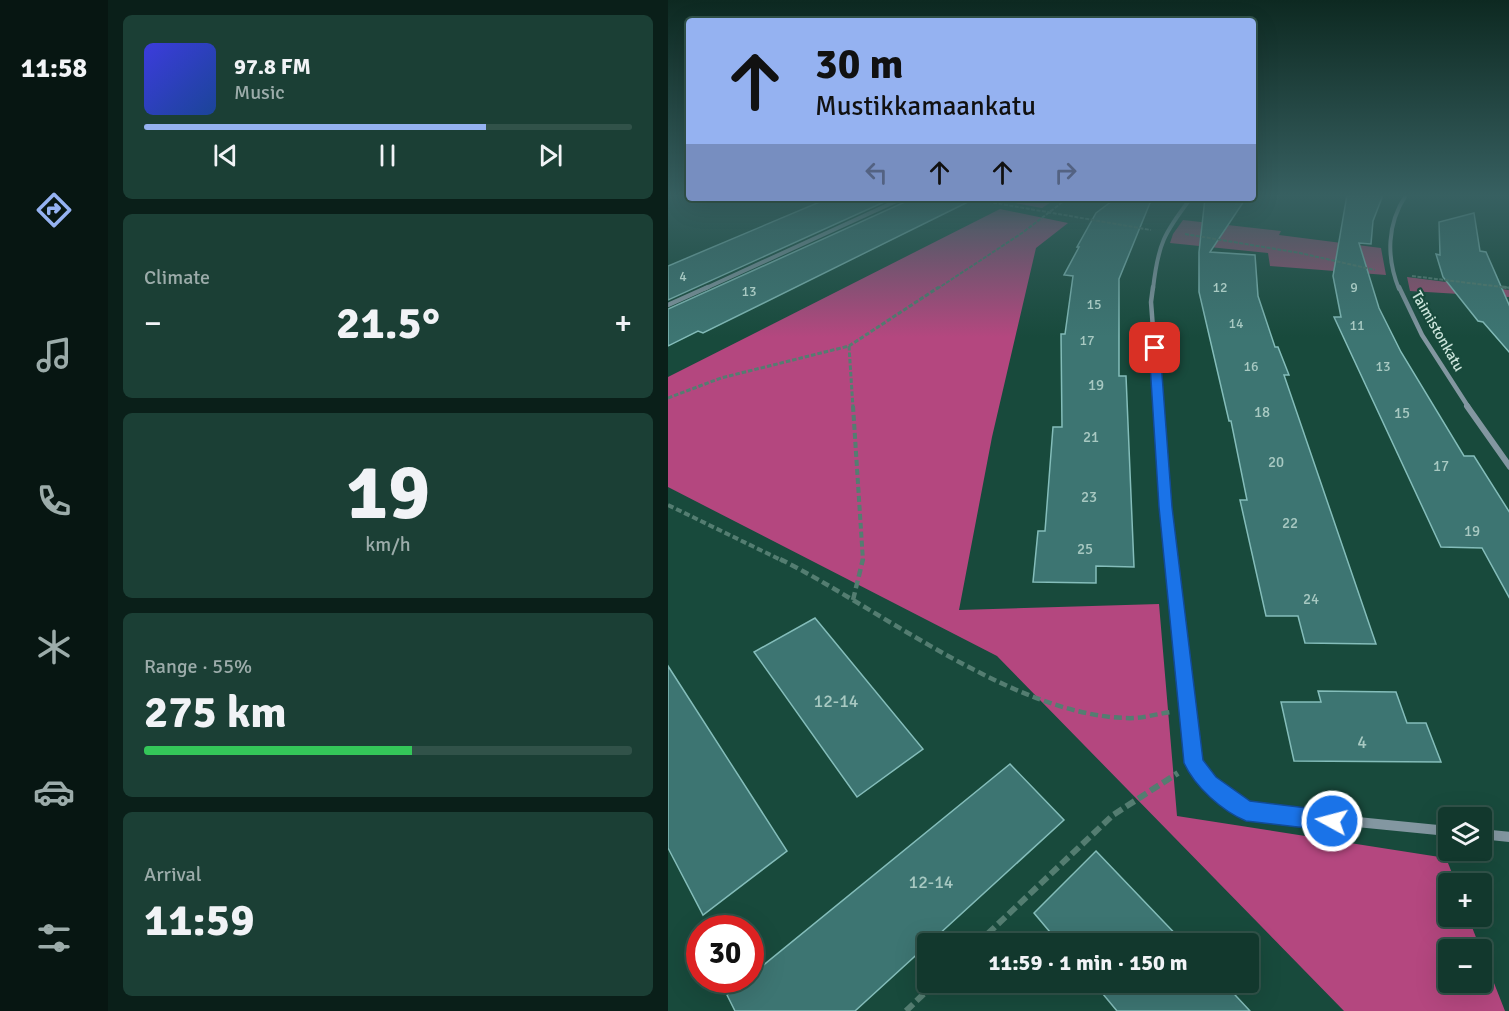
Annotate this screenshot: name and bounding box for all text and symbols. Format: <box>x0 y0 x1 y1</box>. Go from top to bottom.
text: 30 m <box>815 39 904 90</box>
icon: ahead <box>716 42 794 120</box>
text: 11:58 <box>21 52 87 85</box>
text: 97.8 FM <box>234 53 311 80</box>
text: Music <box>234 80 285 105</box>
text: Mustikkamaankatu <box>815 90 1036 123</box>
icon: previous <box>209 139 242 172</box>
icon: pause <box>371 139 404 172</box>
icon: next <box>534 139 567 172</box>
icon: left <box>860 156 893 189</box>
icon: ahead <box>923 156 956 189</box>
icon: ahead <box>986 156 1019 189</box>
icon: right <box>1049 156 1082 189</box>
icon: directions <box>33 189 75 231</box>
text: Climate <box>144 265 210 290</box>
house number: 4 <box>679 268 687 285</box>
house number: 12 <box>1212 279 1228 296</box>
house number: 9 <box>1350 279 1358 296</box>
house number: 13 <box>741 283 757 300</box>
street label: Taimistonkatu <box>1408 287 1468 375</box>
text: 21.5° <box>336 296 440 351</box>
house number: 15 <box>1086 296 1102 313</box>
text: − <box>144 303 162 344</box>
text: + <box>614 303 632 344</box>
house number: 14 <box>1228 315 1244 332</box>
house number: 11 <box>1349 317 1365 334</box>
pin <box>1129 322 1180 373</box>
icon: arrive <box>1138 331 1171 364</box>
house number: 17 <box>1079 332 1095 349</box>
icon: music <box>33 334 75 376</box>
house number: 16 <box>1243 358 1259 375</box>
house number: 13 <box>1375 358 1391 375</box>
house number: 19 <box>1088 376 1104 394</box>
house number: 18 <box>1254 403 1270 421</box>
house number: 15 <box>1394 404 1410 422</box>
house number: 21 <box>1083 428 1099 446</box>
text: 19 <box>346 445 430 541</box>
house number: 20 <box>1268 453 1284 471</box>
house number: 17 <box>1433 457 1449 475</box>
icon: phone <box>33 480 75 522</box>
house number: 23 <box>1081 488 1097 506</box>
house number: 22 <box>1282 514 1298 532</box>
house number: 19 <box>1464 522 1480 540</box>
text: km/h <box>365 532 411 557</box>
house number: 25 <box>1077 540 1093 558</box>
house number: 24 <box>1303 590 1319 608</box>
icon: climate <box>33 626 75 668</box>
text: Range · 55% <box>144 654 252 679</box>
text: 275 km <box>144 685 287 740</box>
house number: 12-14 <box>813 690 859 712</box>
house number: 4 <box>1357 731 1367 753</box>
icon: car <box>33 771 75 813</box>
position arrow <box>1300 789 1364 853</box>
map controls <box>1438 807 1492 993</box>
button: layers <box>1438 807 1492 861</box>
text: Arrival <box>144 862 202 887</box>
house number: 12-14 <box>908 871 954 893</box>
button: + <box>1438 873 1492 927</box>
text: 11:59 <box>144 893 254 948</box>
speed limit sign: 30 <box>686 915 764 993</box>
icon: filters <box>33 917 75 959</box>
button: − <box>1438 939 1492 993</box>
text: 11:59 · 1 min · 150 m <box>988 949 1188 976</box>

